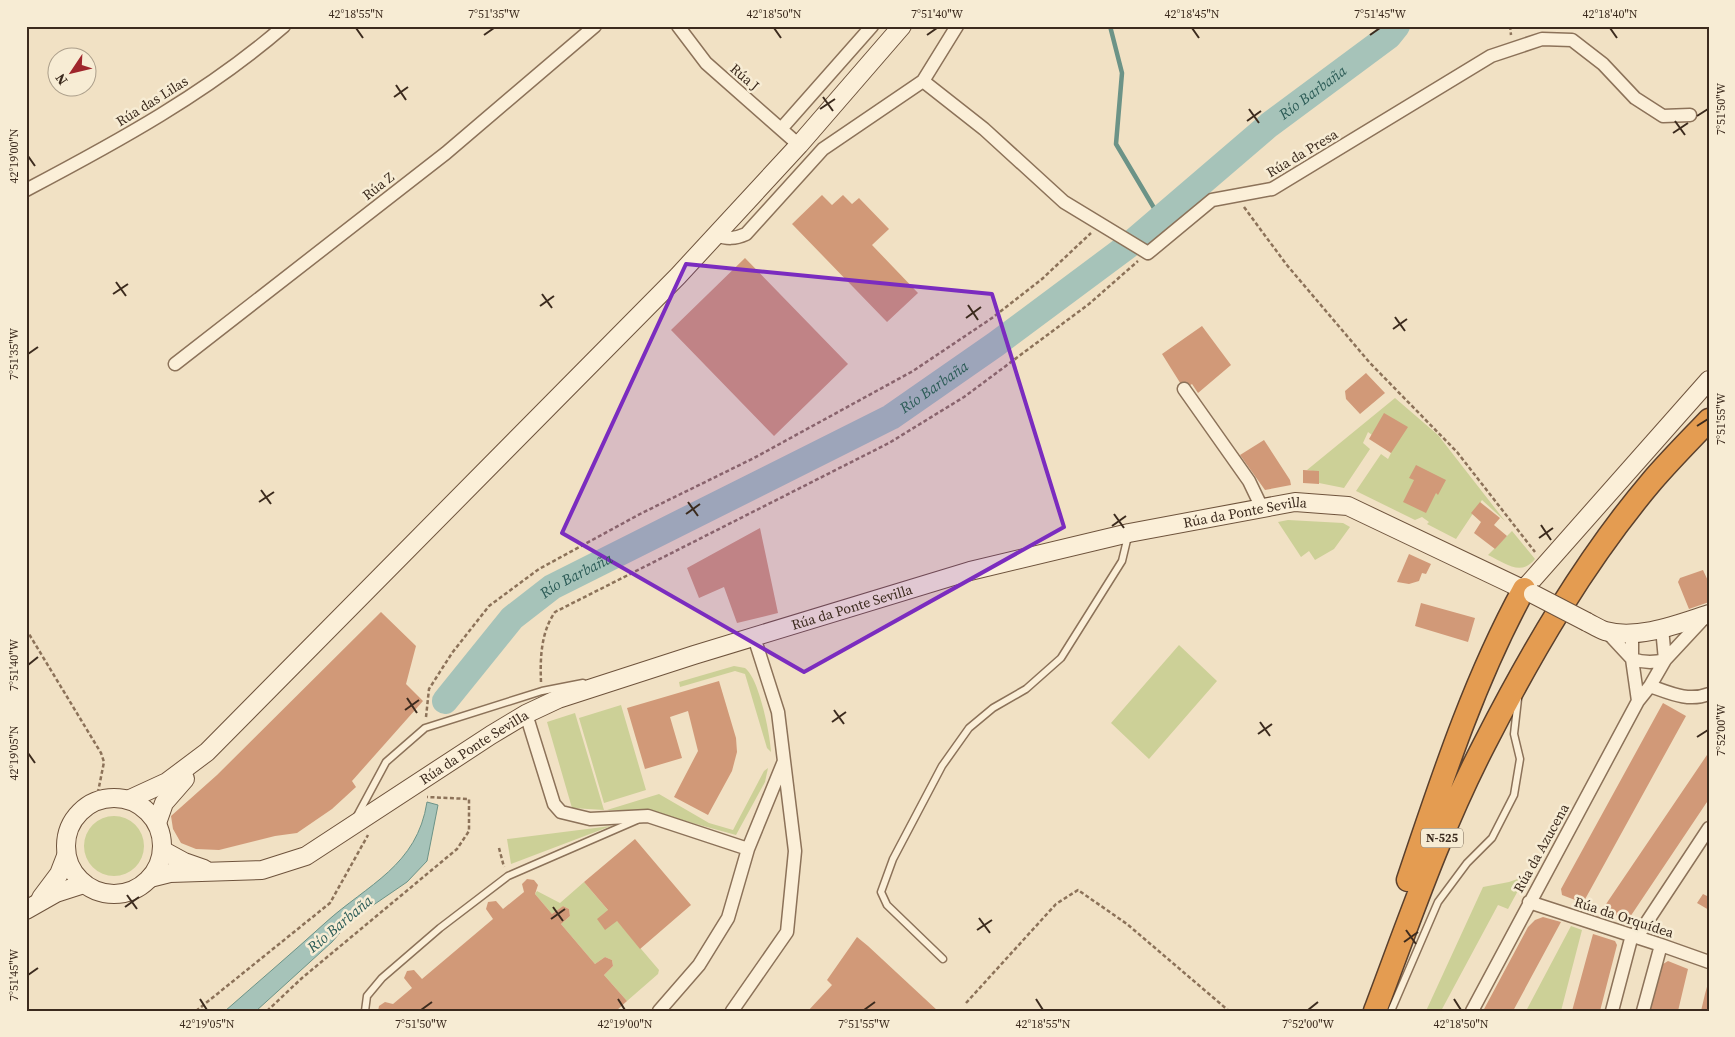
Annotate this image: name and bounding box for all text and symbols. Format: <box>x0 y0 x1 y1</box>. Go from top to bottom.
text: 42°18'55"N <box>328 6 384 22</box>
text: 7°51'35"W <box>468 6 520 22</box>
text: 42°18'50"N <box>746 6 802 22</box>
text: 7°51'40"W <box>911 6 963 22</box>
text: 42°18'45"N <box>1164 6 1220 22</box>
text: 7°51'45"W <box>1354 6 1406 22</box>
text: 42°18'40"N <box>1582 6 1638 22</box>
north arrow <box>48 48 98 98</box>
street label: Rúa J <box>726 59 764 95</box>
water label: Río Barbaña <box>1273 60 1351 125</box>
text: N <box>50 70 72 89</box>
street label: Rúa das Lilas <box>112 71 192 131</box>
text: 7°51'50"W <box>1713 83 1729 135</box>
street label: Rúa da Presa <box>1263 123 1342 182</box>
text: 42°19'00"N <box>6 128 22 184</box>
street label: Rúa Z <box>358 167 398 205</box>
text: 7°51'35"W <box>6 328 22 380</box>
water label: Río Barbaña <box>894 355 973 418</box>
text: 7°51'55"W <box>1713 393 1729 445</box>
street label: Rúa da Ponte Sevilla <box>1181 492 1309 533</box>
water label: Río Barbaña <box>534 547 616 603</box>
street label: Rúa da Ponte Sevilla <box>789 579 916 635</box>
text: 7°51'40"W <box>6 639 22 691</box>
street label: Rúa da Ponte Sevilla <box>415 704 533 789</box>
text: 7°52'00"W <box>1713 704 1729 756</box>
text: 42°19'05"N <box>6 725 22 781</box>
street label: Rúa da Azucena <box>1508 799 1574 896</box>
road number: N-525 <box>1421 828 1463 848</box>
water label: Río Barbaña <box>302 890 377 958</box>
street label: Rúa da Orquídea <box>1572 891 1677 943</box>
text: 7°51'45"W <box>6 949 22 1001</box>
text: 42°19'05"N <box>179 1016 235 1032</box>
text: 7°51'50"W <box>395 1016 447 1032</box>
text: 42°19'00"N <box>597 1016 653 1032</box>
text: 7°51'55"W <box>838 1016 890 1032</box>
text: 42°18'55"N <box>1015 1016 1071 1032</box>
text: 7°52'00"W <box>1282 1016 1334 1032</box>
text: 42°18'50"N <box>1433 1016 1489 1032</box>

